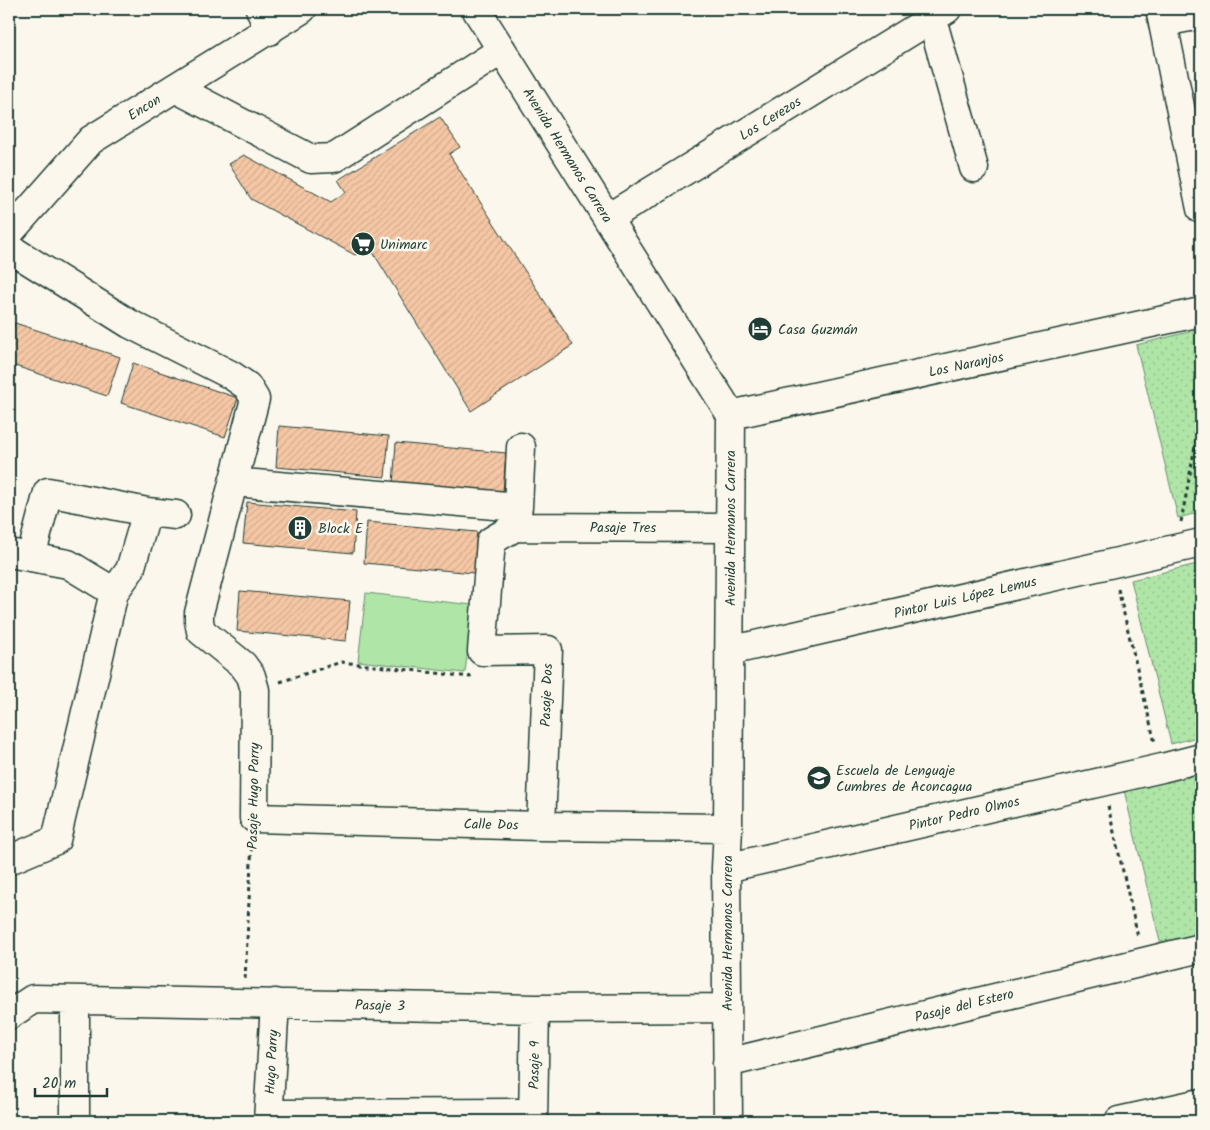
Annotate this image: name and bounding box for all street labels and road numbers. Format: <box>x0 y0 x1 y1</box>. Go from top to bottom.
street label: Avenida Hermanos Carrera <box>517 84 618 227</box>
street label: Encon <box>124 89 165 127</box>
street label: Los Cerezos <box>735 91 806 147</box>
street label: Los Naranjos <box>927 346 1006 384</box>
street label: Avenida Hermanos Carrera <box>720 450 742 606</box>
street label: Pasaje Tres <box>590 517 656 539</box>
street label: Pintor Luis López Lemus <box>892 571 1039 625</box>
street label: Pasaje Dos <box>535 663 559 727</box>
street label: Pasaje Hugo Parry <box>242 742 266 850</box>
street label: Pintor Pedro Olmos <box>907 790 1022 837</box>
street label: Calle Dos <box>463 814 519 836</box>
street label: Avenida Hermanos Carrera <box>717 855 739 1011</box>
street label: Pasaje del Estero <box>912 983 1016 1029</box>
street label: Pasaje 3 <box>355 995 405 1017</box>
street label: Hugo Parry <box>259 1029 285 1095</box>
street label: Pasaje 9 <box>524 1040 546 1090</box>

